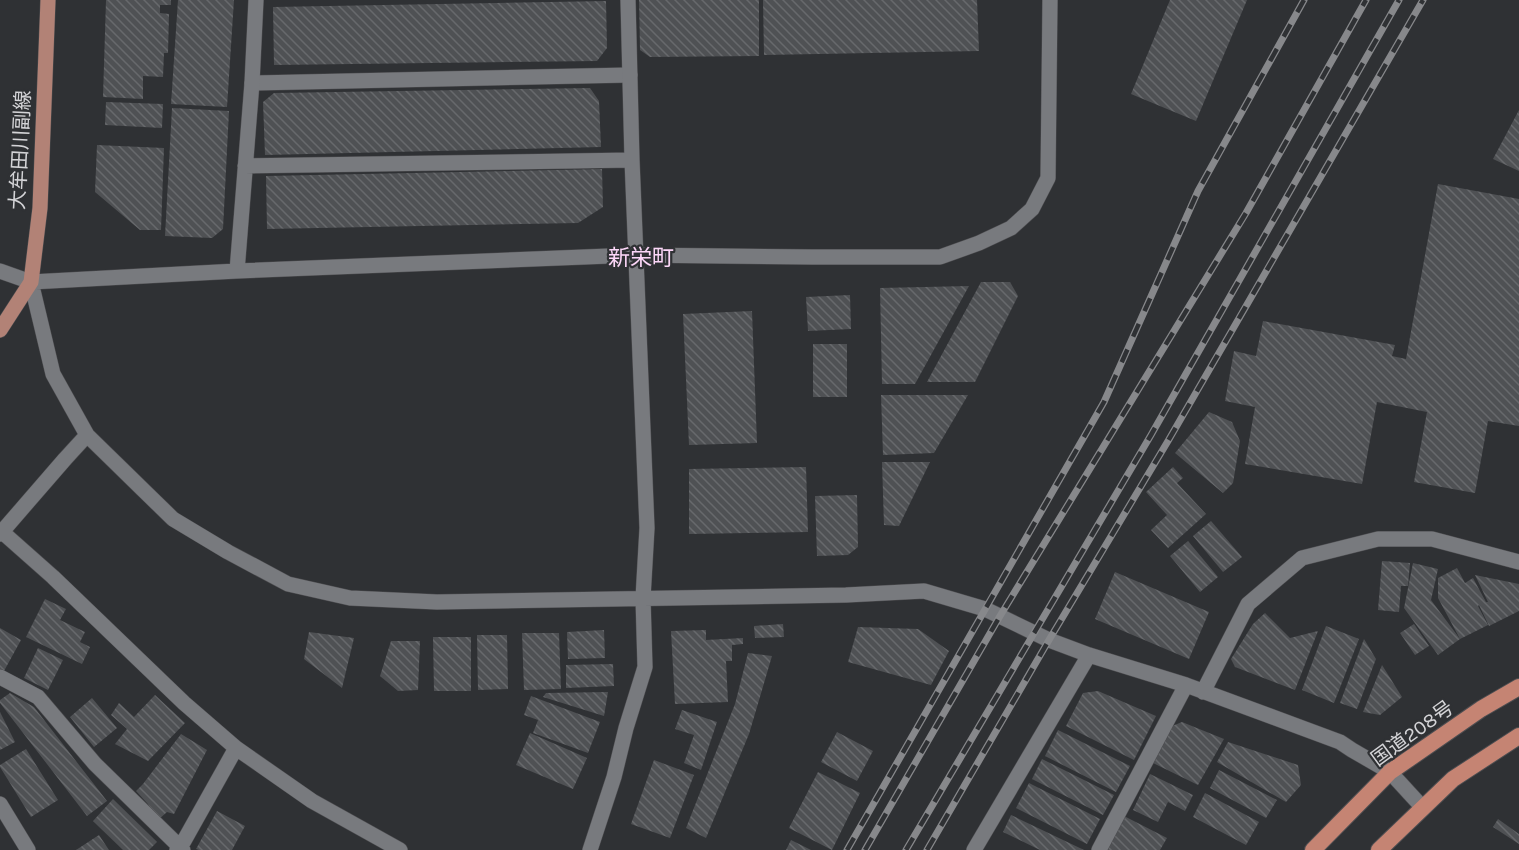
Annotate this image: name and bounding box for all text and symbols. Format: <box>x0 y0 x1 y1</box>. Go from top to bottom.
street label: 大牟田川副線 <box>6 90 35 211</box>
district label: 新栄町 <box>608 245 674 271</box>
street label: 国道208号 <box>1367 696 1458 771</box>

